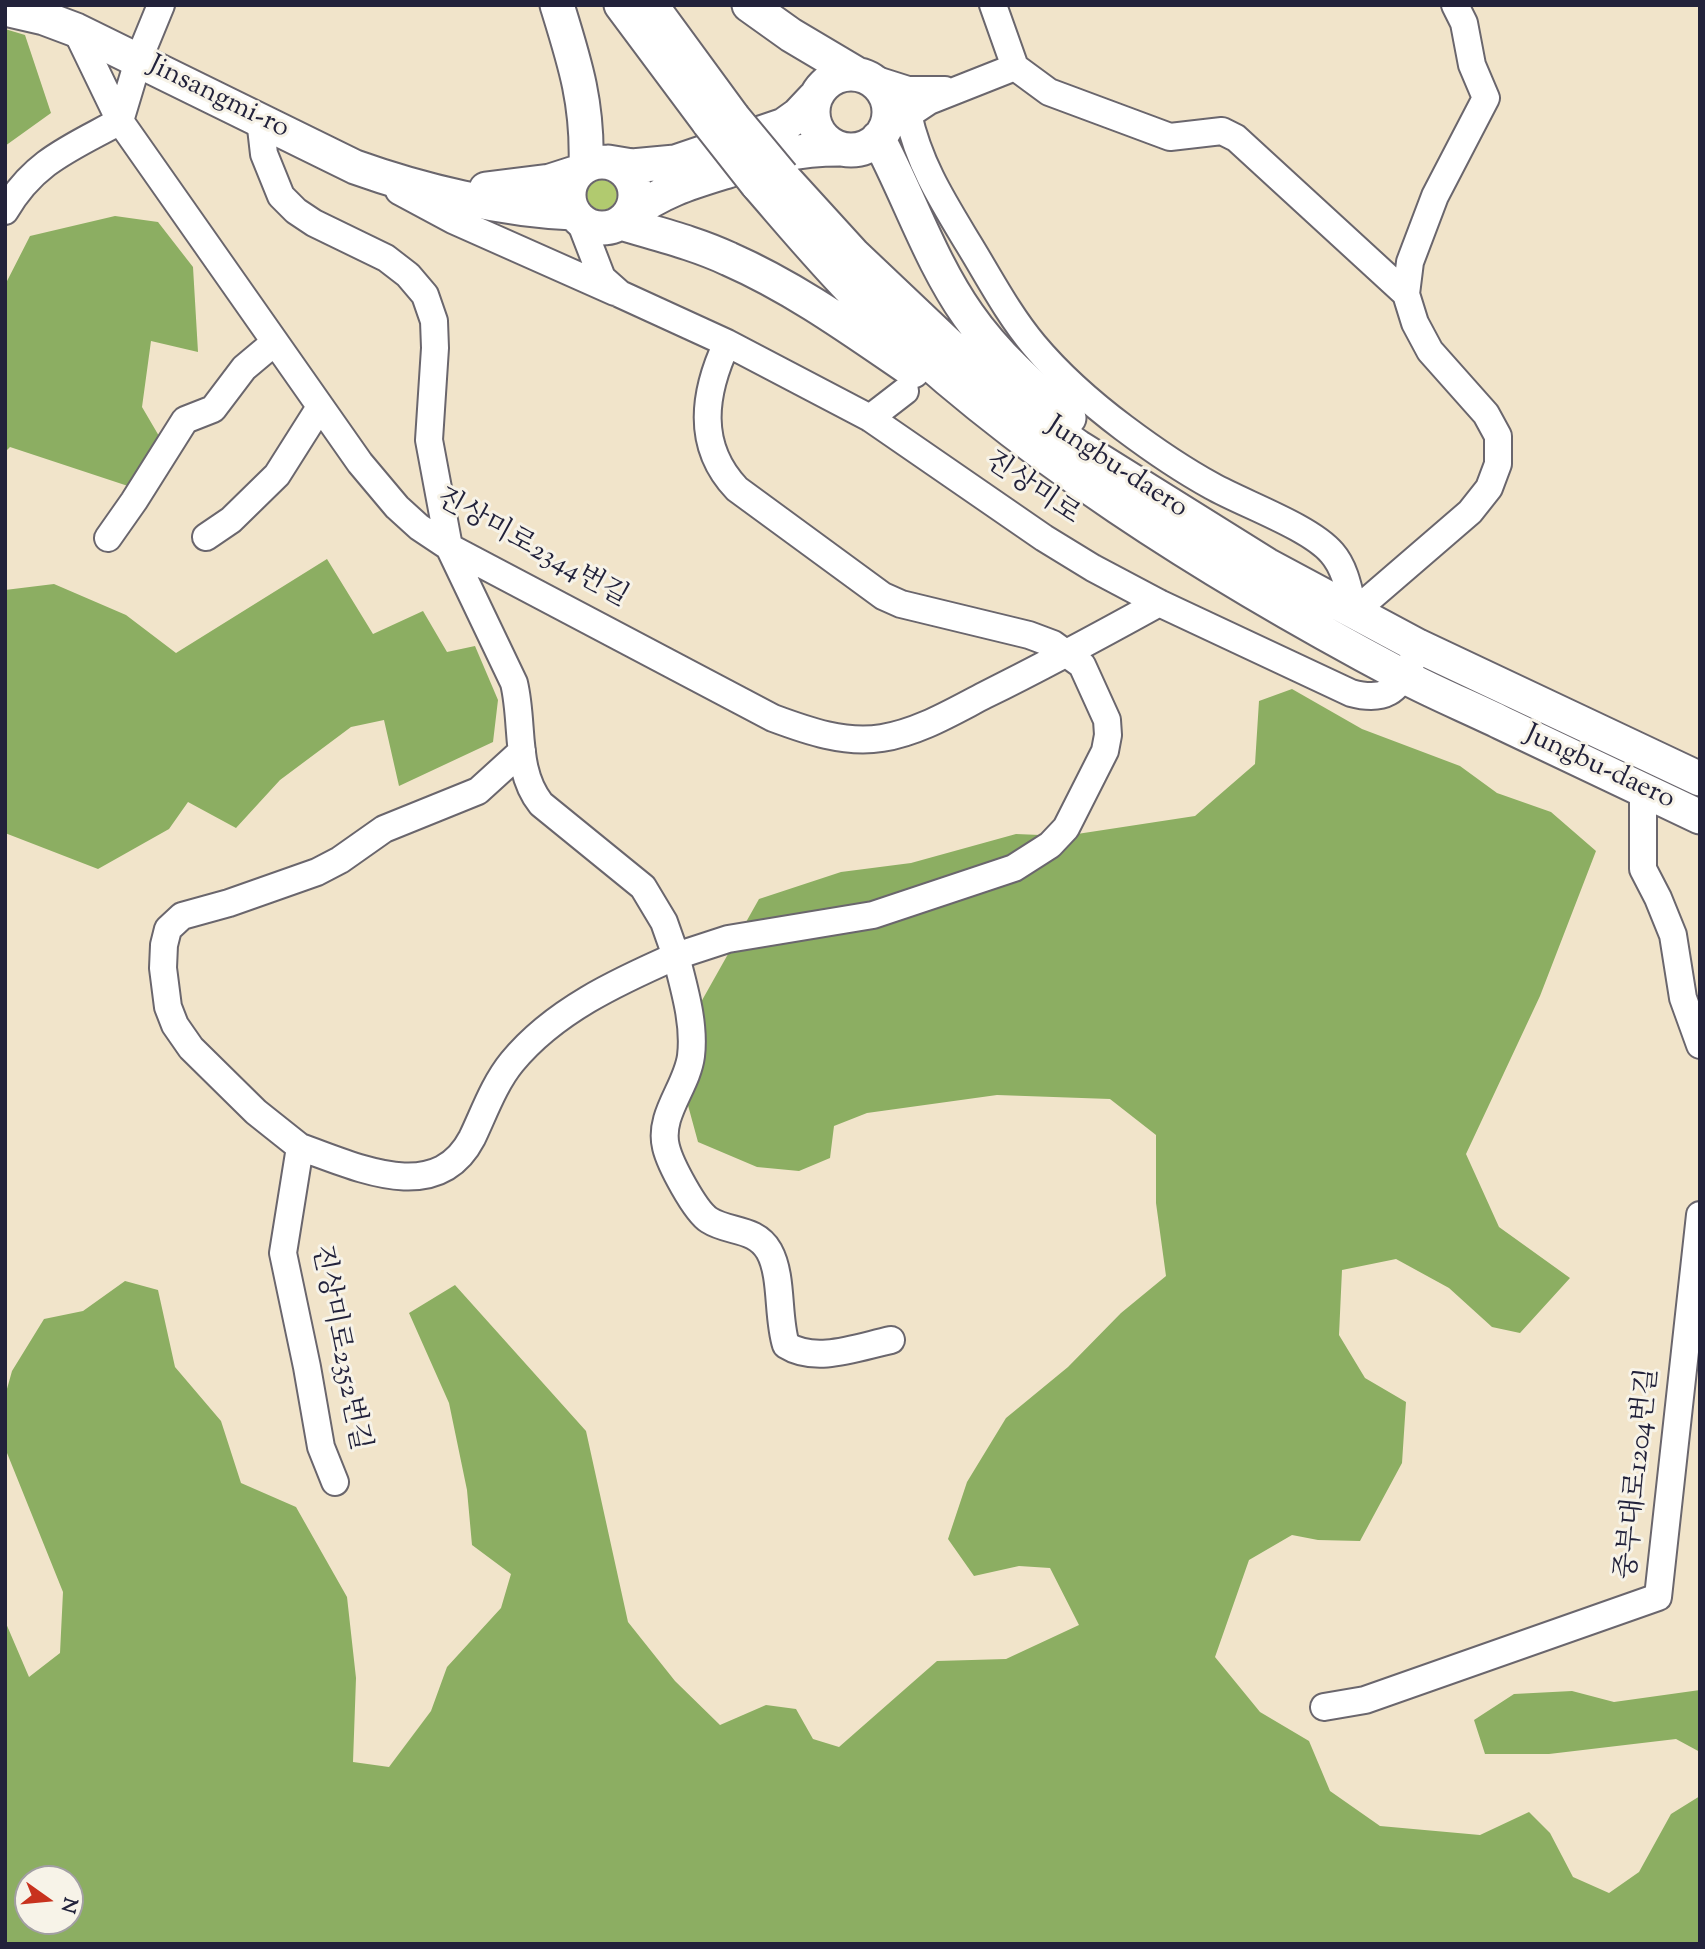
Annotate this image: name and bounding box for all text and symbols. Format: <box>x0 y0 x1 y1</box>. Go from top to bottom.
street label: Jinsangmi-ro <box>142 50 294 148</box>
street label: Jungbu-daero <box>1039 411 1193 527</box>
street label: 진상미로 <box>977 446 1085 534</box>
street label: 진상미로2344번길 <box>429 483 633 617</box>
street label: Jungbu-daero <box>1518 720 1680 818</box>
street label: 진상미로2352번길 <box>302 1242 374 1454</box>
street label: 중부대로1204번길 <box>1612 1367 1668 1581</box>
north arrow <box>14 1865 84 1935</box>
text: N <box>53 1894 83 1916</box>

